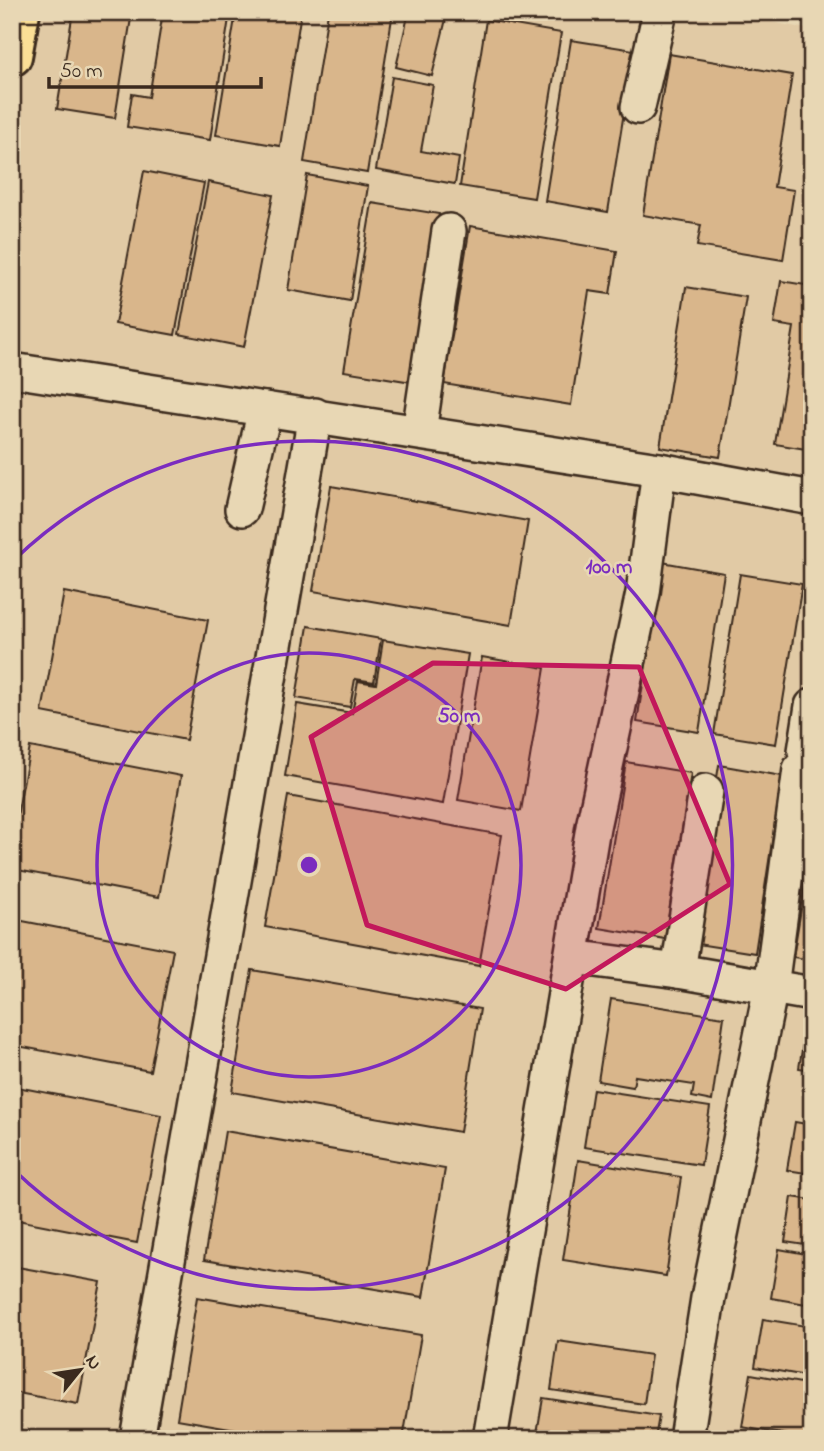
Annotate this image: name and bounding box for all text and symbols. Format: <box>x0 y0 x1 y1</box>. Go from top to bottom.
scale bar <box>49 46 261 90</box>
text: 50 m <box>60 57 103 87</box>
text: 100 m <box>586 553 632 583</box>
text: 50 m <box>438 702 480 732</box>
centre of rings <box>297 853 321 877</box>
north arrow <box>46 1336 116 1406</box>
text: N <box>78 1350 108 1375</box>

